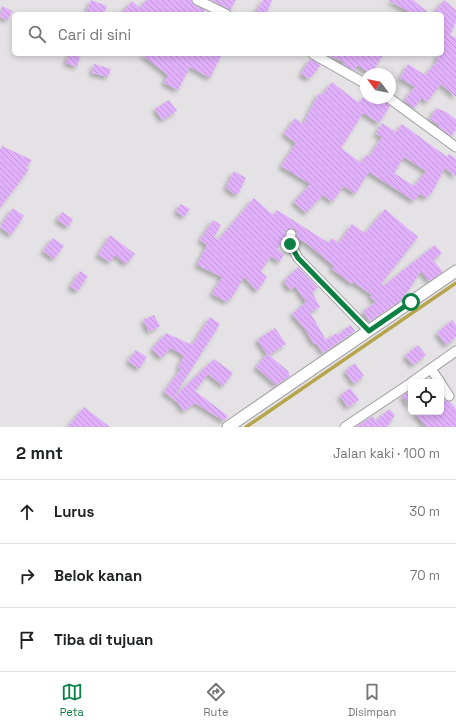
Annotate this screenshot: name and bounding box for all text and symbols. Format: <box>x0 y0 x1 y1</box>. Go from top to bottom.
search box <box>12 12 444 56</box>
icon: search <box>26 23 48 45</box>
text: Cari di sini <box>58 25 131 44</box>
north arrow <box>360 68 396 104</box>
route end <box>281 235 299 253</box>
route start <box>402 293 420 311</box>
map controls <box>408 379 444 415</box>
button: locate <box>408 379 444 415</box>
text: 2 mnt <box>16 442 63 464</box>
text: Jalan kaki · 100 m <box>333 445 440 462</box>
icon: ahead <box>16 501 38 523</box>
text: Lurus <box>54 502 94 521</box>
text: 30 m <box>409 503 440 520</box>
icon: right <box>16 565 38 587</box>
text: Belok kanan <box>54 566 142 585</box>
text: 70 m <box>410 567 440 584</box>
icon: arrive <box>16 629 38 651</box>
text: Tiba di tujuan <box>54 630 153 649</box>
tab: Peta <box>60 681 84 719</box>
tab: Rute <box>203 681 229 719</box>
tab: Disimpan <box>348 681 396 719</box>

